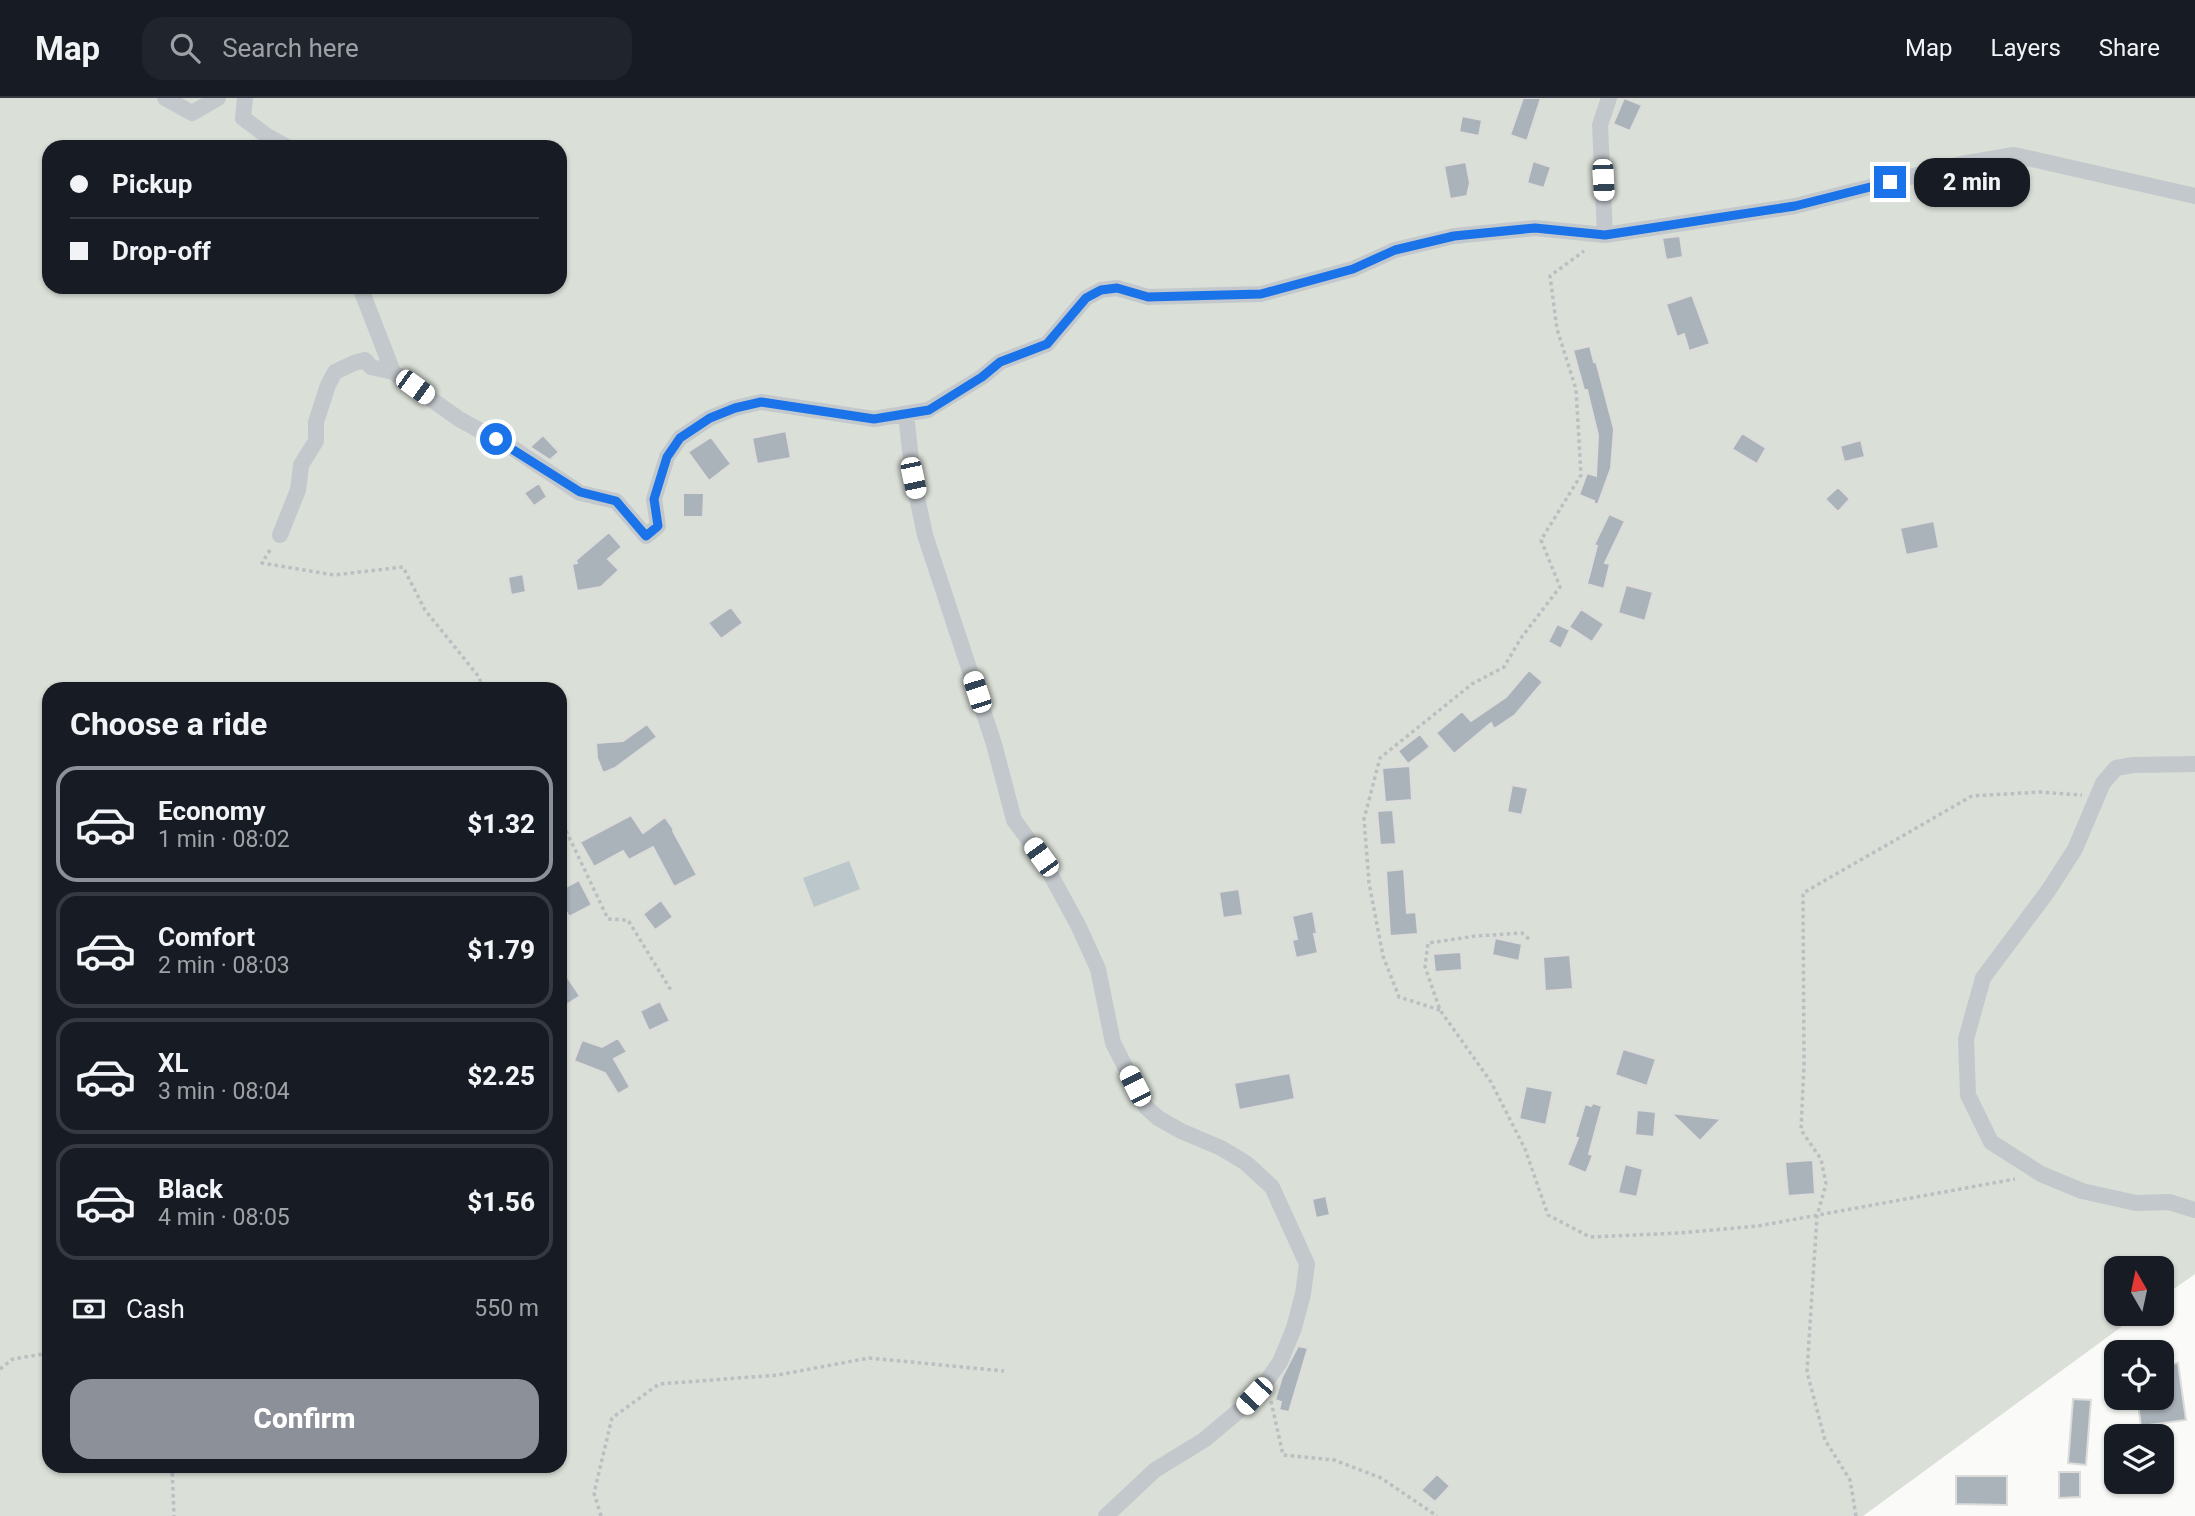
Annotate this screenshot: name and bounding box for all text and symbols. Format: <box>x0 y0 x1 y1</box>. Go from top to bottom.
search box <box>142 17 632 80</box>
text: Map <box>35 29 100 68</box>
icon: search <box>166 29 204 67</box>
text: Search here <box>222 33 359 63</box>
text: Map <box>1905 34 1953 62</box>
text: Layers <box>1991 34 2061 62</box>
text: Share <box>2099 34 2160 62</box>
car <box>1592 158 1615 202</box>
callout: 2 min <box>1914 158 2030 206</box>
route end <box>1874 166 1906 198</box>
text: Pickup <box>112 169 192 199</box>
text: 2 min <box>1943 169 2001 196</box>
text: Drop-off <box>112 236 211 266</box>
car <box>392 366 439 408</box>
route start <box>480 423 512 455</box>
car <box>899 455 928 501</box>
car <box>961 669 994 715</box>
text: Choose a ride <box>70 705 267 743</box>
icon: car <box>74 793 137 856</box>
text: Economy <box>158 796 265 826</box>
text: $1.32 <box>467 809 535 839</box>
text: 1 min · 08:02 <box>158 826 290 853</box>
car <box>1021 834 1062 880</box>
icon: car <box>74 919 137 982</box>
text: Comfort <box>158 922 255 952</box>
text: $1.79 <box>467 935 535 965</box>
text: 2 min · 08:03 <box>158 952 290 979</box>
icon: car <box>74 1045 137 1108</box>
text: XL <box>158 1048 189 1078</box>
text: $2.25 <box>467 1061 535 1091</box>
car <box>1117 1063 1154 1109</box>
text: 3 min · 08:04 <box>158 1078 290 1105</box>
icon: car <box>74 1171 137 1234</box>
text: Black <box>158 1174 223 1204</box>
text: $1.56 <box>467 1187 535 1217</box>
text: 4 min · 08:05 <box>158 1204 290 1231</box>
north arrow <box>2104 1256 2174 1326</box>
map controls <box>2104 1256 2174 1494</box>
icon: cash <box>70 1290 108 1328</box>
text: Cash <box>126 1294 185 1324</box>
text: 550 m <box>474 1295 539 1322</box>
button: locate <box>2104 1340 2174 1410</box>
car <box>1232 1373 1277 1419</box>
button: Confirm <box>70 1379 539 1459</box>
button: layers <box>2104 1424 2174 1494</box>

